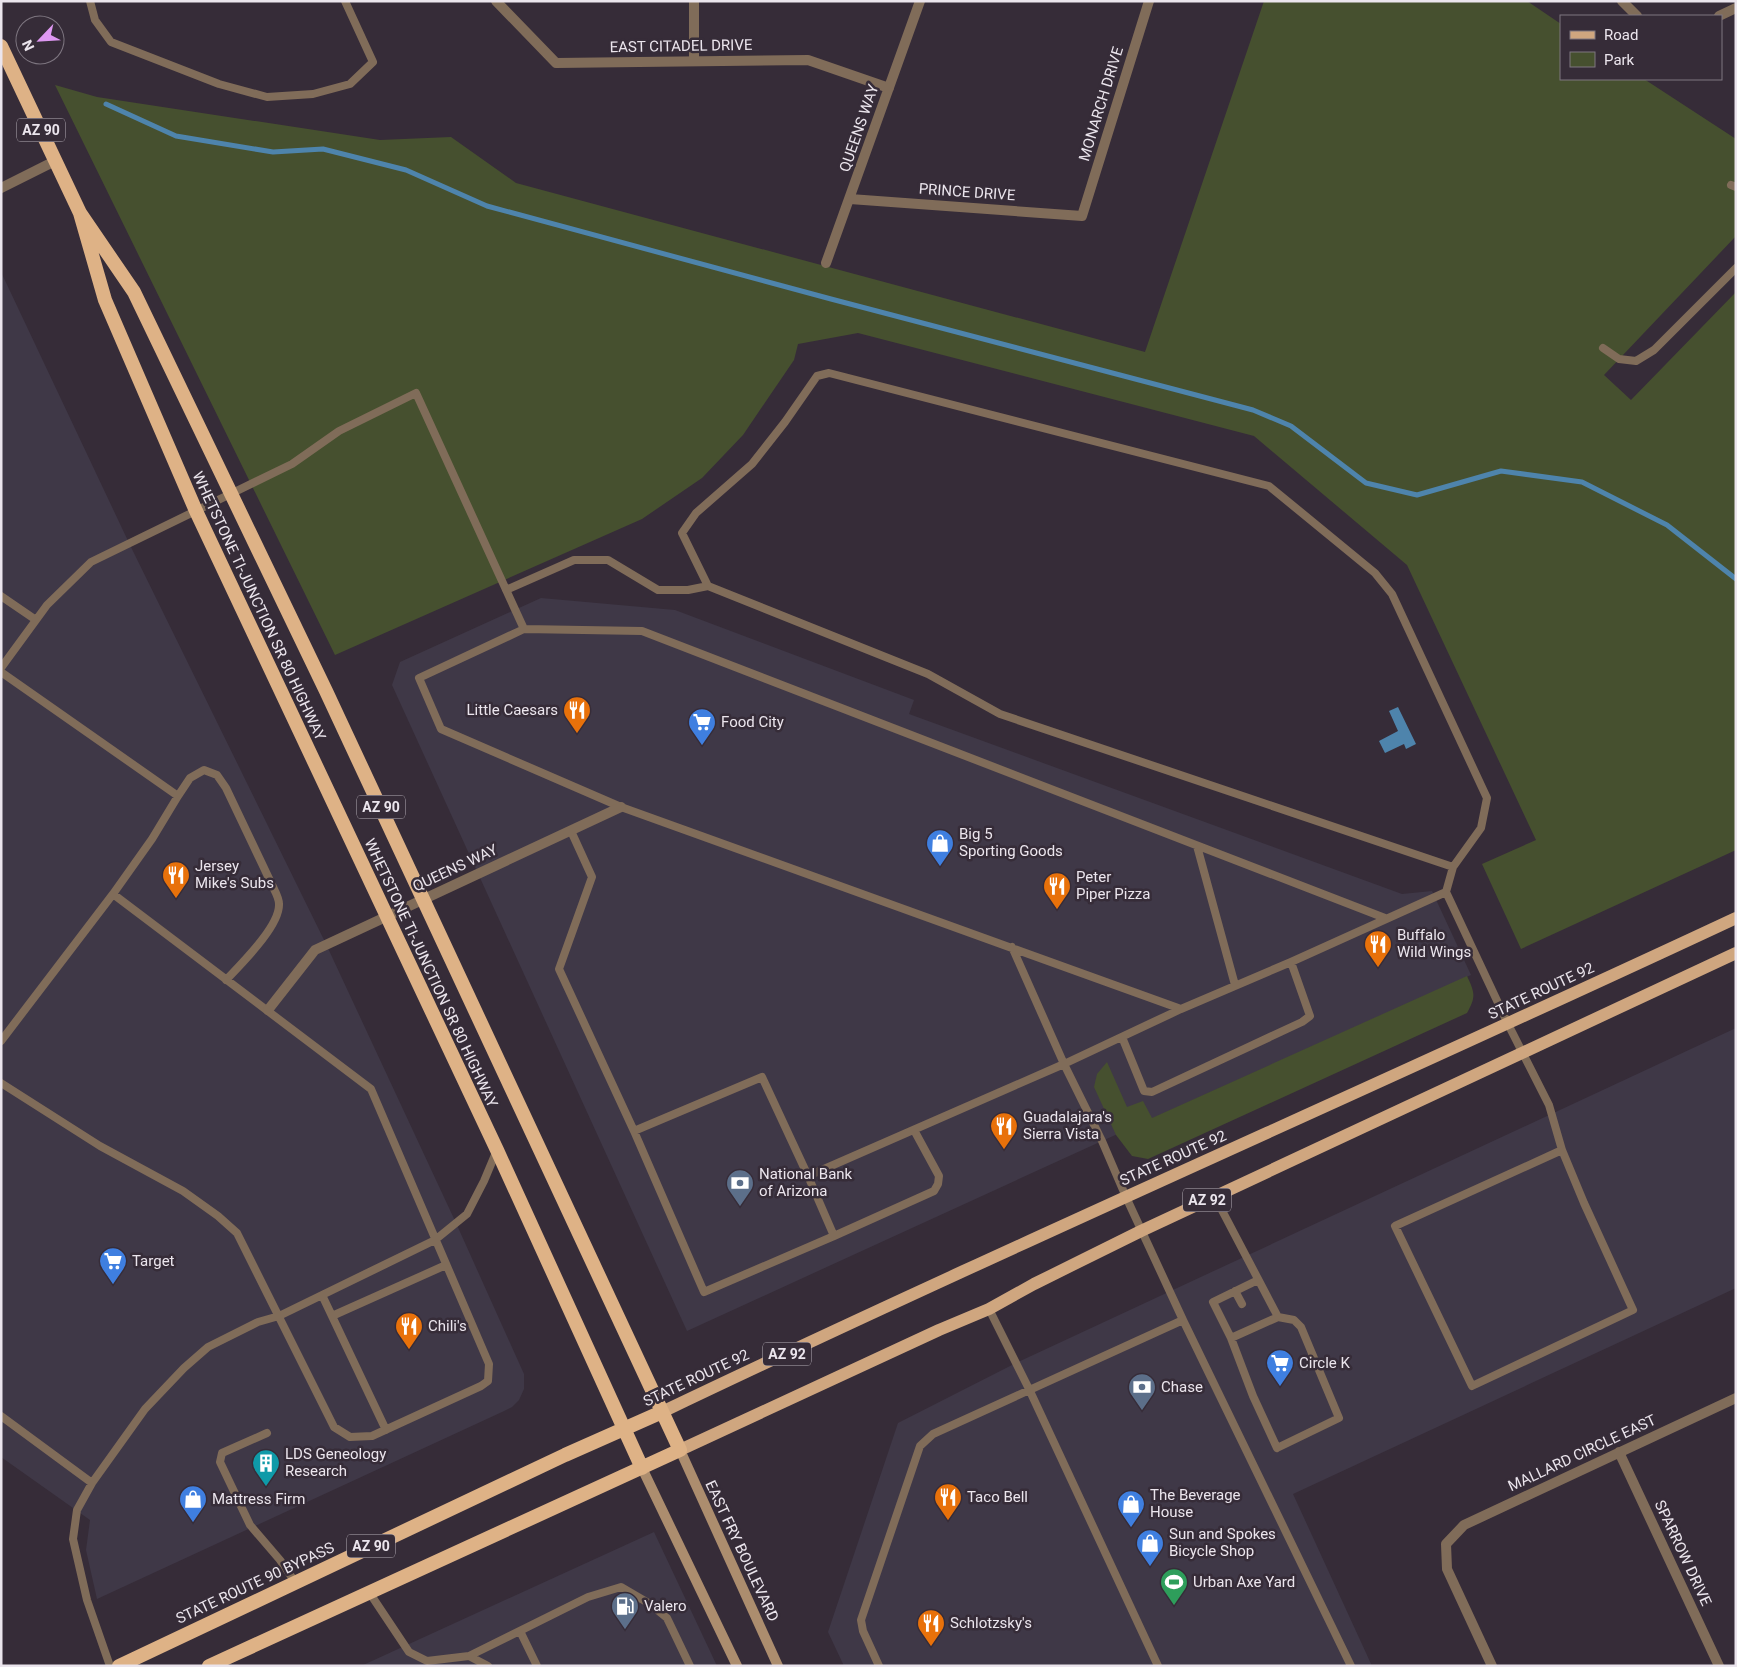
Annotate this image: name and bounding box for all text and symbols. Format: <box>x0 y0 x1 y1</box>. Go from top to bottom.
north arrow <box>15 15 65 65</box>
legend <box>1560 15 1722 80</box>
text: Road <box>1604 26 1638 44</box>
street label: EAST CITADEL DRIVE <box>609 36 753 56</box>
text: N <box>19 38 38 53</box>
street label: MONARCH DRIVE <box>1075 44 1127 163</box>
text: Park <box>1604 51 1635 69</box>
street label: QUEENS WAY <box>836 82 882 174</box>
road number: AZ 90 <box>17 118 65 142</box>
street label: PRINCE DRIVE <box>918 180 1016 204</box>
street label: WHETSTONE TI-JUNCTION SR 80 HIGHWAY <box>189 469 329 743</box>
restaurant icon: Little Caesars <box>562 695 592 734</box>
place label: Little Caesars <box>467 701 558 719</box>
supermarket icon: Food City <box>687 707 717 746</box>
place label: Food City <box>721 713 784 731</box>
road number: AZ 90 <box>357 796 405 819</box>
place label: Big 5 Sporting Goods <box>959 825 1063 860</box>
shop icon: Big 5 Sporting Goods <box>925 828 955 867</box>
street label: WHETSTONE TI-JUNCTION SR 80 HIGHWAY <box>361 836 501 1110</box>
street label: QUEENS WAY <box>410 841 500 895</box>
place label: Jersey Mike's Subs <box>195 857 274 892</box>
restaurant icon: Jersey Mike's Subs <box>161 860 191 899</box>
place label: Peter Piper Pizza <box>1076 868 1150 903</box>
restaurant icon: Peter Piper Pizza <box>1042 871 1072 910</box>
place label: Buffalo Wild Wings <box>1397 926 1471 961</box>
restaurant icon: Buffalo Wild Wings <box>1363 929 1393 968</box>
street label: STATE ROUTE 92 <box>1485 959 1597 1023</box>
place label: Guadalajara's Sierra Vista <box>1023 1108 1112 1143</box>
restaurant icon: Guadalajara's Sierra Vista <box>989 1111 1019 1150</box>
street label: STATE ROUTE 92 <box>1117 1126 1229 1190</box>
place label: National Bank of Arizona <box>759 1165 853 1200</box>
bank icon: National Bank of Arizona <box>725 1168 755 1207</box>
road number: AZ 92 <box>1183 1188 1231 1212</box>
supermarket icon: Target <box>98 1246 128 1285</box>
place label: Target <box>132 1252 175 1270</box>
restaurant icon: Chili's <box>394 1311 424 1350</box>
place label: Chili's <box>428 1317 467 1335</box>
road number: AZ 92 <box>763 1342 811 1366</box>
street label: STATE ROUTE 92 <box>640 1346 752 1410</box>
supermarket icon: Circle K <box>1265 1348 1295 1387</box>
place label: Circle K <box>1299 1354 1351 1372</box>
bank icon: Chase <box>1127 1372 1157 1411</box>
place label: Chase <box>1161 1378 1203 1396</box>
street label: MALLARD CIRCLE EAST <box>1505 1411 1659 1495</box>
place label: LDS Geneology Research <box>285 1445 386 1480</box>
building icon: LDS Geneology Research <box>251 1448 281 1487</box>
street label: EAST FRY BOULEVARD <box>701 1478 783 1624</box>
restaurant icon: Taco Bell <box>933 1482 963 1521</box>
shop icon: Mattress Firm <box>178 1484 208 1523</box>
place label: The Beverage House <box>1150 1486 1241 1521</box>
place label: Taco Bell <box>967 1488 1028 1506</box>
shop icon: The Beverage House <box>1116 1489 1146 1528</box>
place label: Mattress Firm <box>212 1490 305 1508</box>
street label: SPARROW DRIVE <box>1651 1497 1715 1609</box>
place label: Sun and Spokes Bicycle Shop <box>1169 1525 1276 1560</box>
shop icon: Sun and Spokes Bicycle Shop <box>1135 1528 1165 1567</box>
road number: AZ 90 <box>347 1534 395 1558</box>
street label: STATE ROUTE 90 BYPASS <box>173 1538 337 1628</box>
sports icon: Urban Axe Yard <box>1159 1567 1189 1606</box>
place label: Urban Axe Yard <box>1193 1573 1295 1591</box>
fuel station icon: Valero <box>610 1591 640 1630</box>
place label: Valero <box>644 1597 686 1615</box>
restaurant icon: Schlotzsky's <box>916 1608 946 1647</box>
place label: Schlotzsky's <box>950 1614 1032 1632</box>

